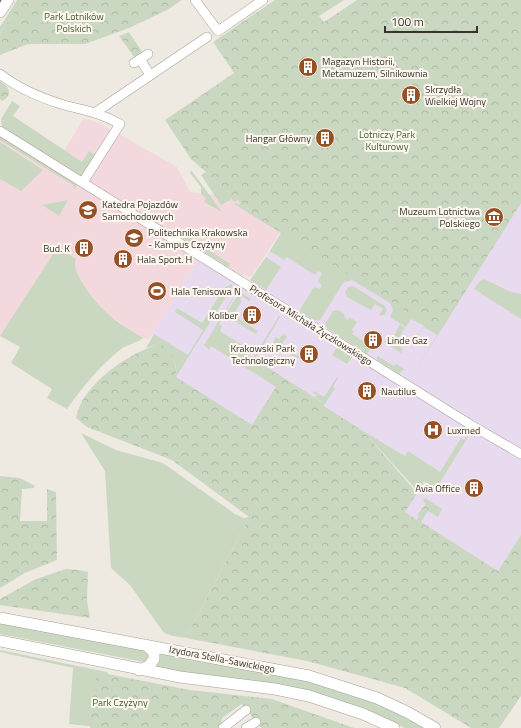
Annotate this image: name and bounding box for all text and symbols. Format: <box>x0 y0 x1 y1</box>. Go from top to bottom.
scale bar <box>385 8 477 34</box>
park label: Park Lotników Polskich <box>44 9 104 36</box>
text: 100 m <box>391 12 424 31</box>
place label: Magazyn Historii, Metamuzem, Silnikownia <box>322 54 427 81</box>
building icon: Magazyn Historii, Metamuzem, Silnikownia <box>297 56 319 78</box>
place label: Skrzydła Wielkiej Wojny <box>425 82 486 109</box>
building icon: Skrzydła Wielkiej Wojny <box>400 84 422 106</box>
building icon: Hangar Główny <box>314 127 336 149</box>
park label: Lotniczy Park Kulturowy <box>359 127 415 154</box>
place label: Hangar Główny <box>246 131 311 146</box>
place label: Katedra Pojazdów Samochodowych <box>102 197 179 224</box>
school or university icon: Katedra Pojazdów Samochodowych <box>77 199 99 221</box>
place label: Muzeum Lotnictwa Polskiego <box>399 204 480 231</box>
museum icon: Muzeum Lotnictwa Polskiego <box>483 206 505 228</box>
place label: Politechnika Krakowska - Kampus Czyżyny <box>148 225 248 252</box>
school or university icon: Politechnika Krakowska - Kampus Czyżyny <box>123 227 145 249</box>
building icon: Bud. K <box>73 237 95 259</box>
place label: Bud. K <box>43 241 70 256</box>
building icon: Hala Sport. H <box>112 248 134 270</box>
place label: Hala Sport. H <box>137 252 192 267</box>
sports icon: Hala Tenisowa N <box>146 280 168 302</box>
street label: Profesora Michała Życzkowskiego <box>247 281 375 369</box>
place label: Hala Tenisowa N <box>171 284 241 299</box>
building icon: Koliber <box>241 304 263 326</box>
place label: Koliber <box>209 308 239 323</box>
building icon: Linde Gaz <box>362 329 384 351</box>
place label: Linde Gaz <box>387 333 428 348</box>
place label: Krakowski Park Technologiczny <box>230 341 295 368</box>
building icon: Krakowski Park Technologiczny <box>298 343 320 365</box>
building icon: Nautilus <box>356 380 378 402</box>
place label: Nautilus <box>381 384 416 399</box>
hospital icon: Luxmed <box>422 419 444 441</box>
place label: Luxmed <box>447 423 480 438</box>
building icon: Avia Office <box>463 477 485 499</box>
place label: Avia Office <box>415 481 460 496</box>
street label: Izydora Stella-Sawickiego <box>168 641 276 677</box>
park label: Park Czyżyny <box>92 695 148 710</box>

